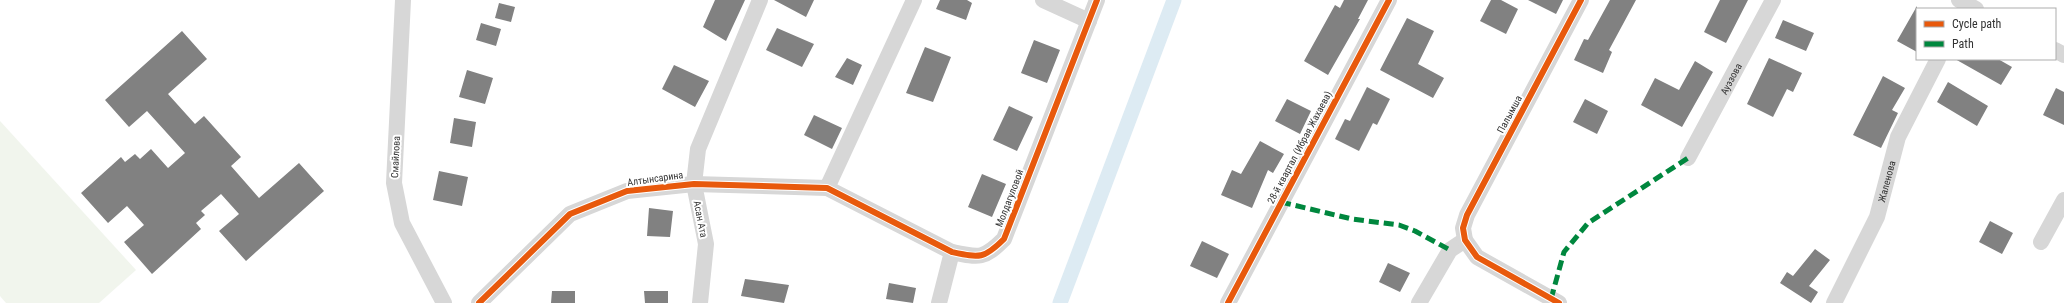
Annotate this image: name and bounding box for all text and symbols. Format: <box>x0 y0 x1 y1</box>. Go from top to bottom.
legend <box>1916 8 2056 60</box>
text: Cycle path <box>1952 17 2002 31</box>
text: Path <box>1952 37 1974 51</box>
street label: Ауэзова <box>1718 61 1744 96</box>
street label: 28-й квартал (Ибрая Жахаева) <box>1265 89 1335 206</box>
street label: Палымша <box>1495 93 1524 135</box>
street label: Смайлова <box>389 136 402 178</box>
street label: Жаленова <box>1876 159 1898 203</box>
street label: Молдагуловой <box>993 168 1025 228</box>
street label: Алтынсарина <box>626 169 684 188</box>
street label: Асан Ата <box>692 200 709 239</box>

